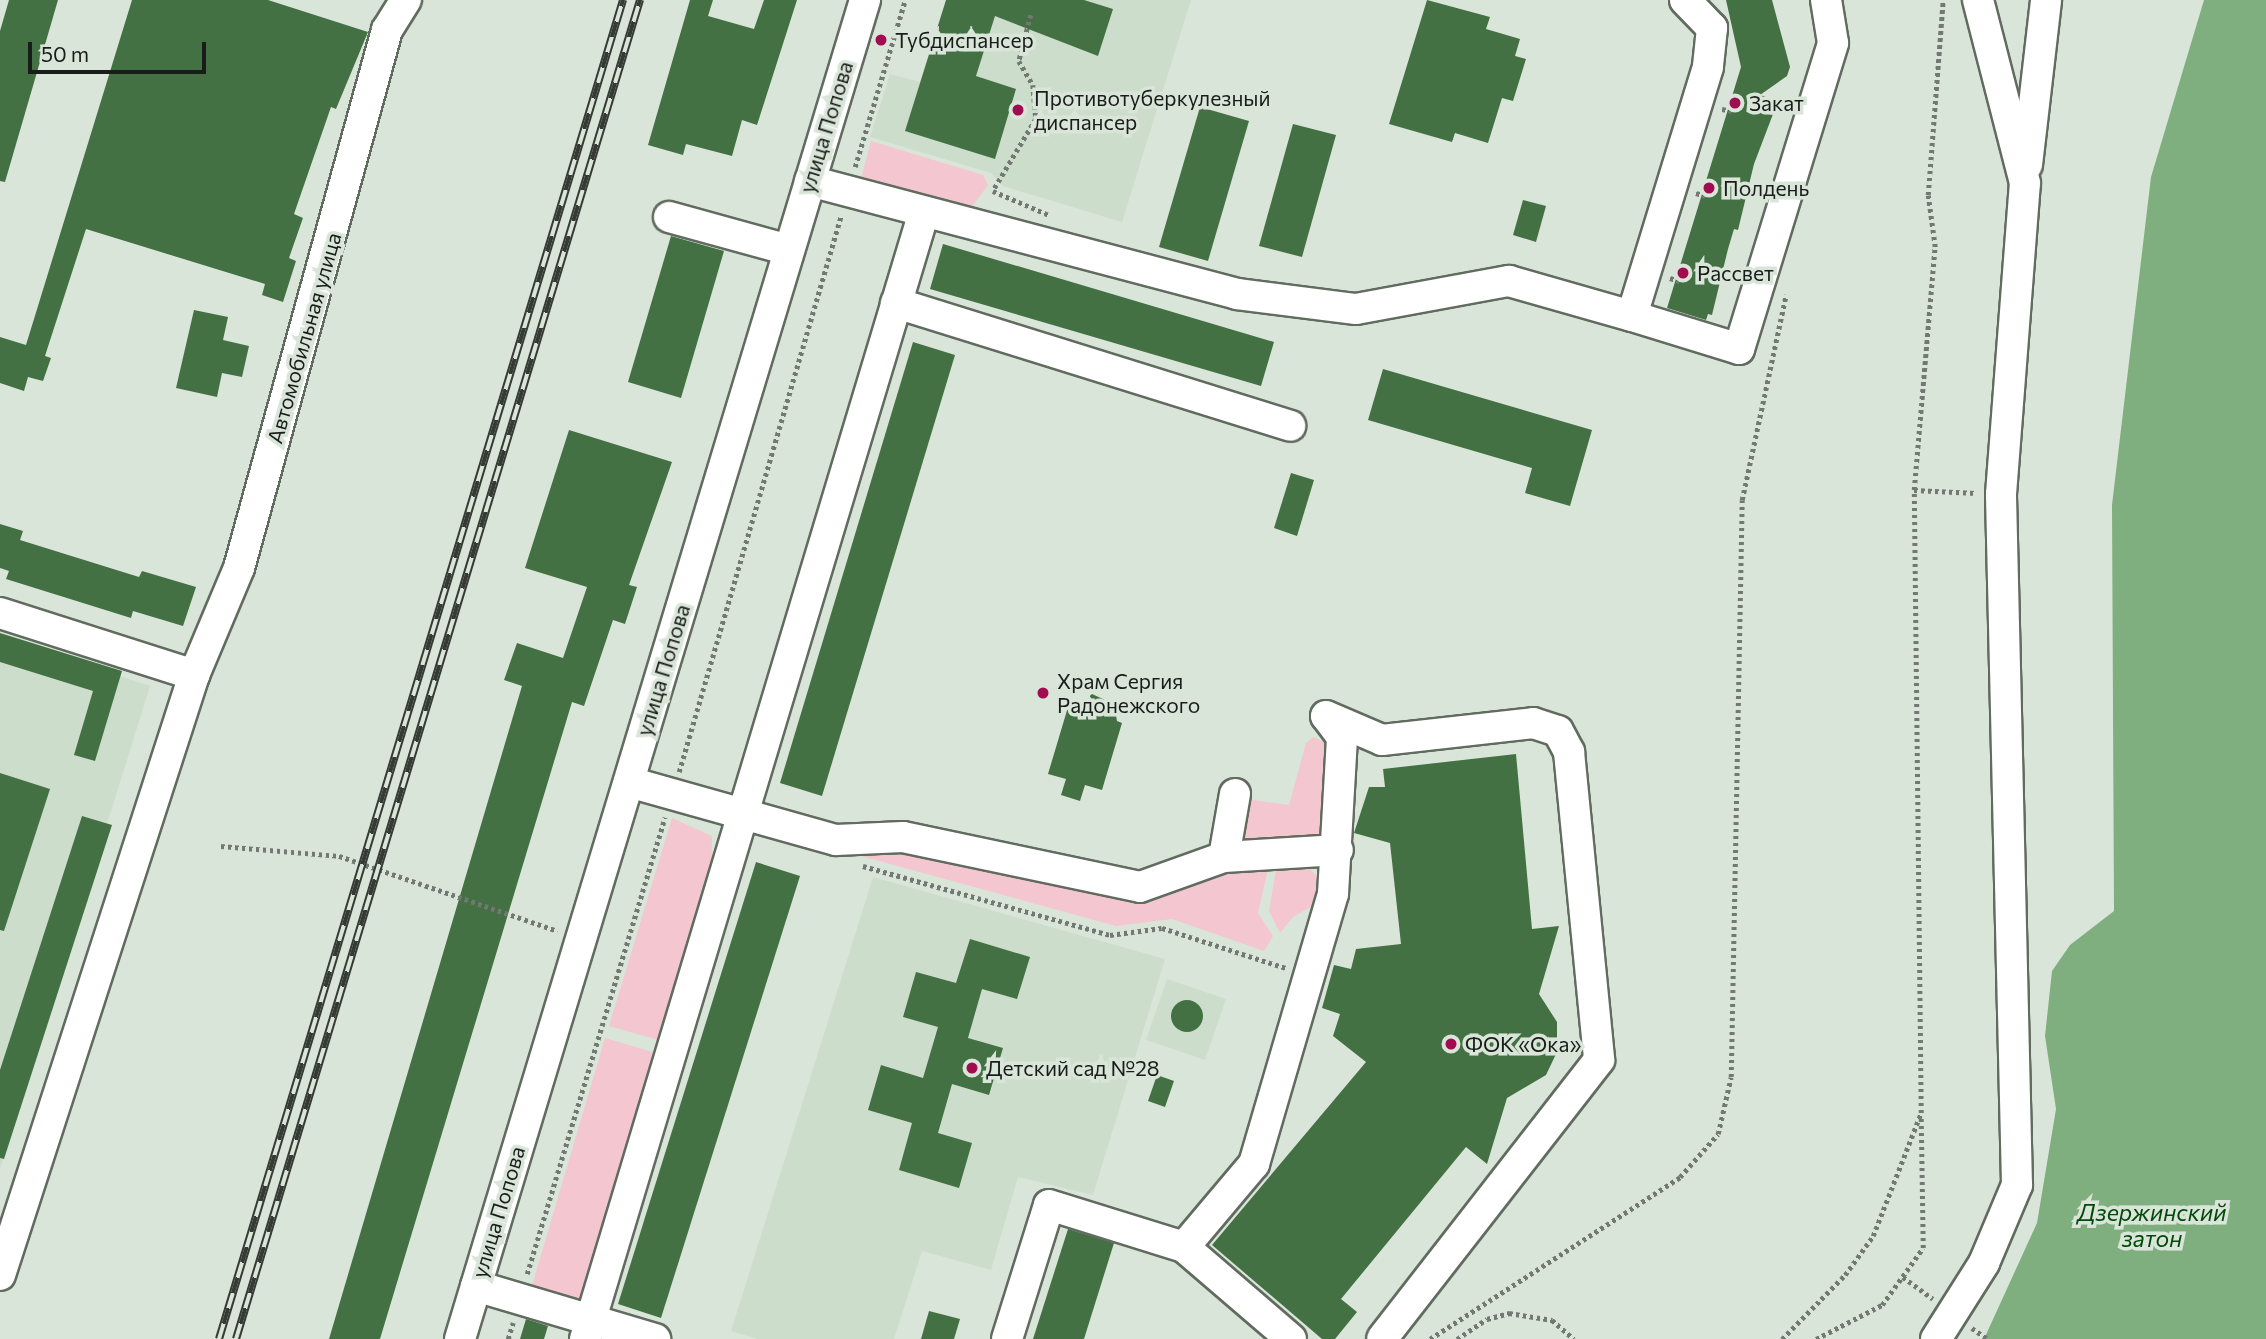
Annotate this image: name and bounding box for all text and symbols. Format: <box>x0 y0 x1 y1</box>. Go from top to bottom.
place label: Тубдиспансер <box>895 27 1034 53</box>
scale bar <box>32 28 210 72</box>
marker: Тубдиспансер <box>873 32 889 48</box>
text: 50 m <box>41 41 89 66</box>
street label: улица Попова <box>794 58 858 196</box>
place label: Противотуберкулезный диспансер <box>1034 85 1271 135</box>
place label: Закат <box>1749 90 1804 116</box>
marker: Закат <box>1727 95 1743 111</box>
marker: Противотуберкулезный диспансер <box>1008 100 1028 120</box>
place label: Полдень <box>1723 175 1809 201</box>
marker: Полдень <box>1701 180 1717 196</box>
street label: Автомобильная улица <box>262 230 346 446</box>
place label: Рассвет <box>1697 260 1774 286</box>
marker: Рассвет <box>1675 265 1691 281</box>
street label: улица Попова <box>631 601 695 739</box>
place label: Храм Сергия Радонежского <box>1057 668 1200 718</box>
marker: Храм Сергия Радонежского <box>1035 685 1051 701</box>
place label: ФОК «Ока» <box>1465 1031 1581 1057</box>
marker: ФОК «Ока» <box>1443 1036 1459 1052</box>
place label: Детский сад №28 <box>986 1055 1160 1081</box>
marker: Детский сад №28 <box>964 1060 980 1076</box>
street label: улица Попова <box>466 1143 530 1281</box>
water label: Дзержинский затон <box>2078 1198 2226 1252</box>

